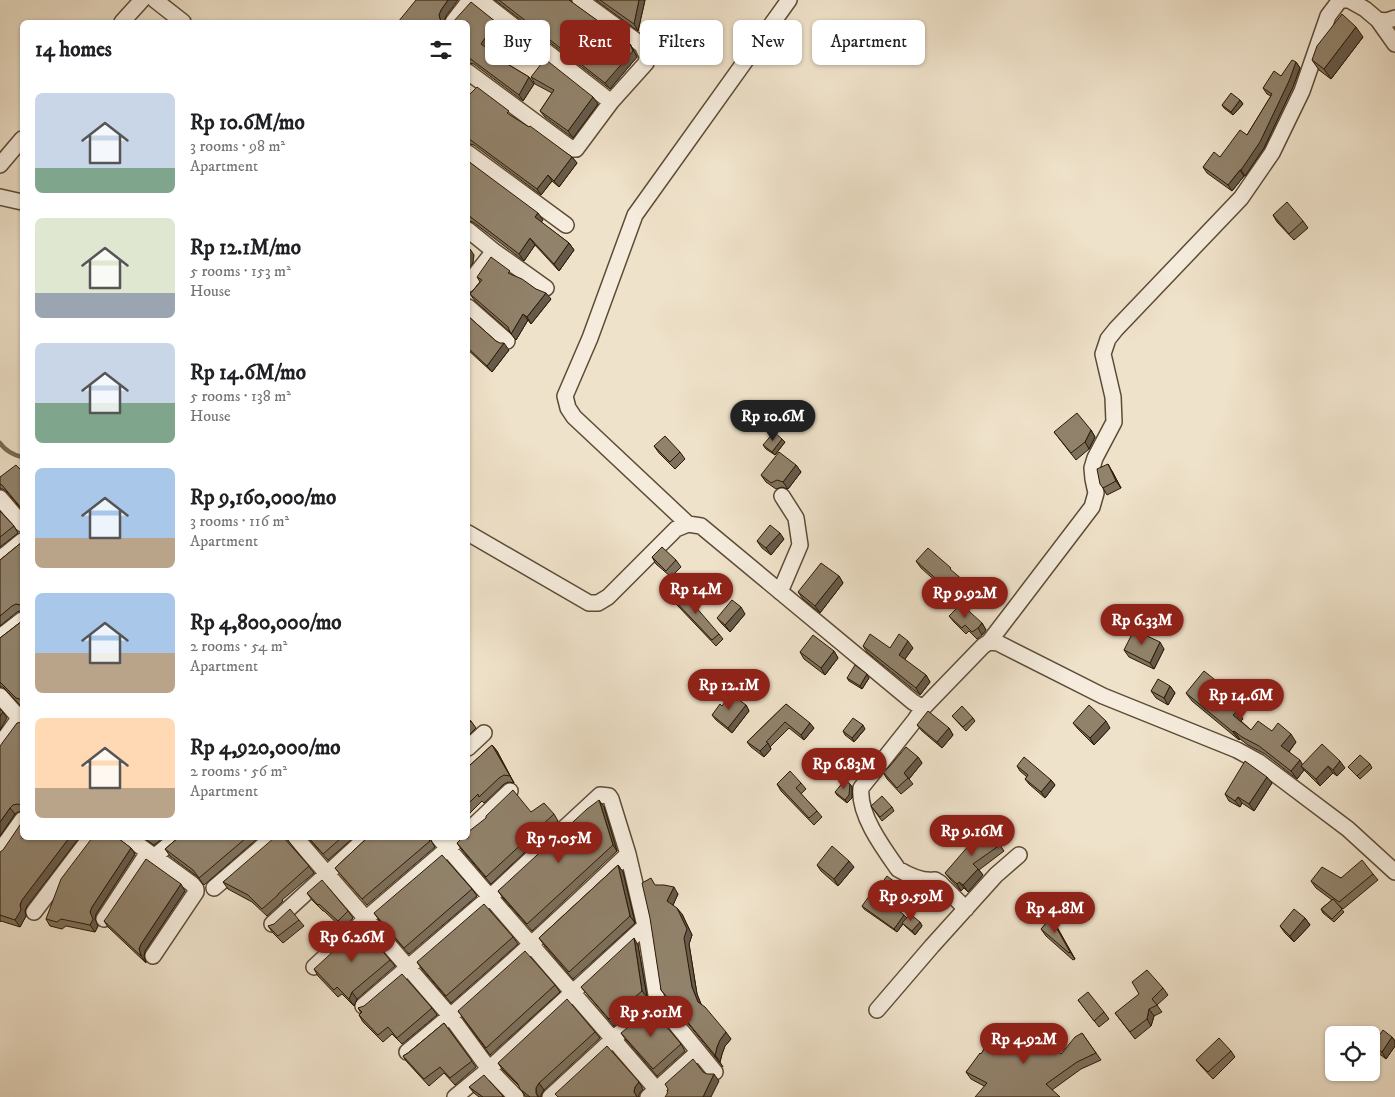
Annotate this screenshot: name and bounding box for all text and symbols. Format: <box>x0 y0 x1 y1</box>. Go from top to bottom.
chip: Buy <box>485 20 550 65</box>
chip: Rent <box>560 20 630 65</box>
chip: Filters <box>640 20 723 65</box>
chip: New <box>733 20 802 65</box>
chip: Apartment <box>812 20 925 65</box>
icon: filters <box>427 36 455 64</box>
text: 14 homes <box>35 37 112 63</box>
text: Rp 10.6M/mo <box>190 110 305 136</box>
icon: home <box>75 113 135 173</box>
text: 3 rooms · 98 m² <box>190 136 285 156</box>
text: Apartment <box>190 156 258 176</box>
text: Rp 12.1M/mo <box>190 235 301 261</box>
icon: home <box>75 238 135 298</box>
text: 5 rooms · 153 m² <box>190 261 291 281</box>
text: House <box>190 281 231 301</box>
text: Rp 14.6M/mo <box>190 360 306 386</box>
icon: home <box>75 363 135 423</box>
text: 5 rooms · 138 m² <box>190 386 291 406</box>
pin: Rp 10.6M <box>721 400 825 442</box>
text: House <box>190 406 231 426</box>
text: Rp 10.6M <box>741 406 805 426</box>
text: Rp 9,160,000/mo <box>190 485 336 511</box>
icon: home <box>75 488 135 548</box>
text: 3 rooms · 116 m² <box>190 511 289 531</box>
text: Apartment <box>190 531 258 551</box>
pin: Rp 14M <box>655 572 737 615</box>
pin: Rp 9.92M <box>913 576 1017 619</box>
text: Rp 14M <box>670 579 722 599</box>
text: Rp 9.92M <box>933 583 997 603</box>
pin: Rp 6.33M <box>1090 604 1194 646</box>
text: Rp 4,800,000/mo <box>190 610 342 636</box>
text: Rp 6.33M <box>1112 610 1172 630</box>
icon: home <box>75 613 135 673</box>
text: 2 rooms · 54 m² <box>190 636 287 656</box>
text: Apartment <box>190 656 258 676</box>
pin: Rp 12.1M <box>677 668 781 711</box>
text: Rp 12.1M <box>699 675 759 695</box>
pin: Rp 14.6M <box>1189 678 1293 721</box>
text: Rp 14.6M <box>1209 685 1273 705</box>
text: Rp 4,920,000/mo <box>190 735 341 761</box>
icon: home <box>75 738 135 798</box>
pin: Rp 6.83M <box>792 748 896 790</box>
text: Rp 6.83M <box>813 754 875 774</box>
text: 2 rooms · 56 m² <box>190 761 287 781</box>
text: Apartment <box>190 781 258 801</box>
pin: Rp 9.16M <box>920 814 1024 857</box>
text: Rp 9.16M <box>941 821 1003 841</box>
pin: Rp 7.05M <box>507 822 611 864</box>
text: Rp 7.05M <box>526 828 592 848</box>
pin: Rp 9.59M <box>859 880 963 922</box>
text: Rp 9.59M <box>879 886 943 906</box>
pin: Rp 4.8M <box>1009 892 1101 934</box>
text: Rp 4.8M <box>1026 898 1084 918</box>
pin: Rp 6.26M <box>300 920 404 963</box>
text: Rp 6.26M <box>319 927 385 947</box>
pin: Rp 5.01M <box>599 996 703 1038</box>
text: Rp 5.01M <box>620 1002 682 1022</box>
pin: Rp 4.92M <box>972 1022 1076 1065</box>
map controls <box>1325 1026 1380 1081</box>
button: locate <box>1325 1026 1380 1081</box>
text: Rp 4.92M <box>991 1029 1057 1049</box>

